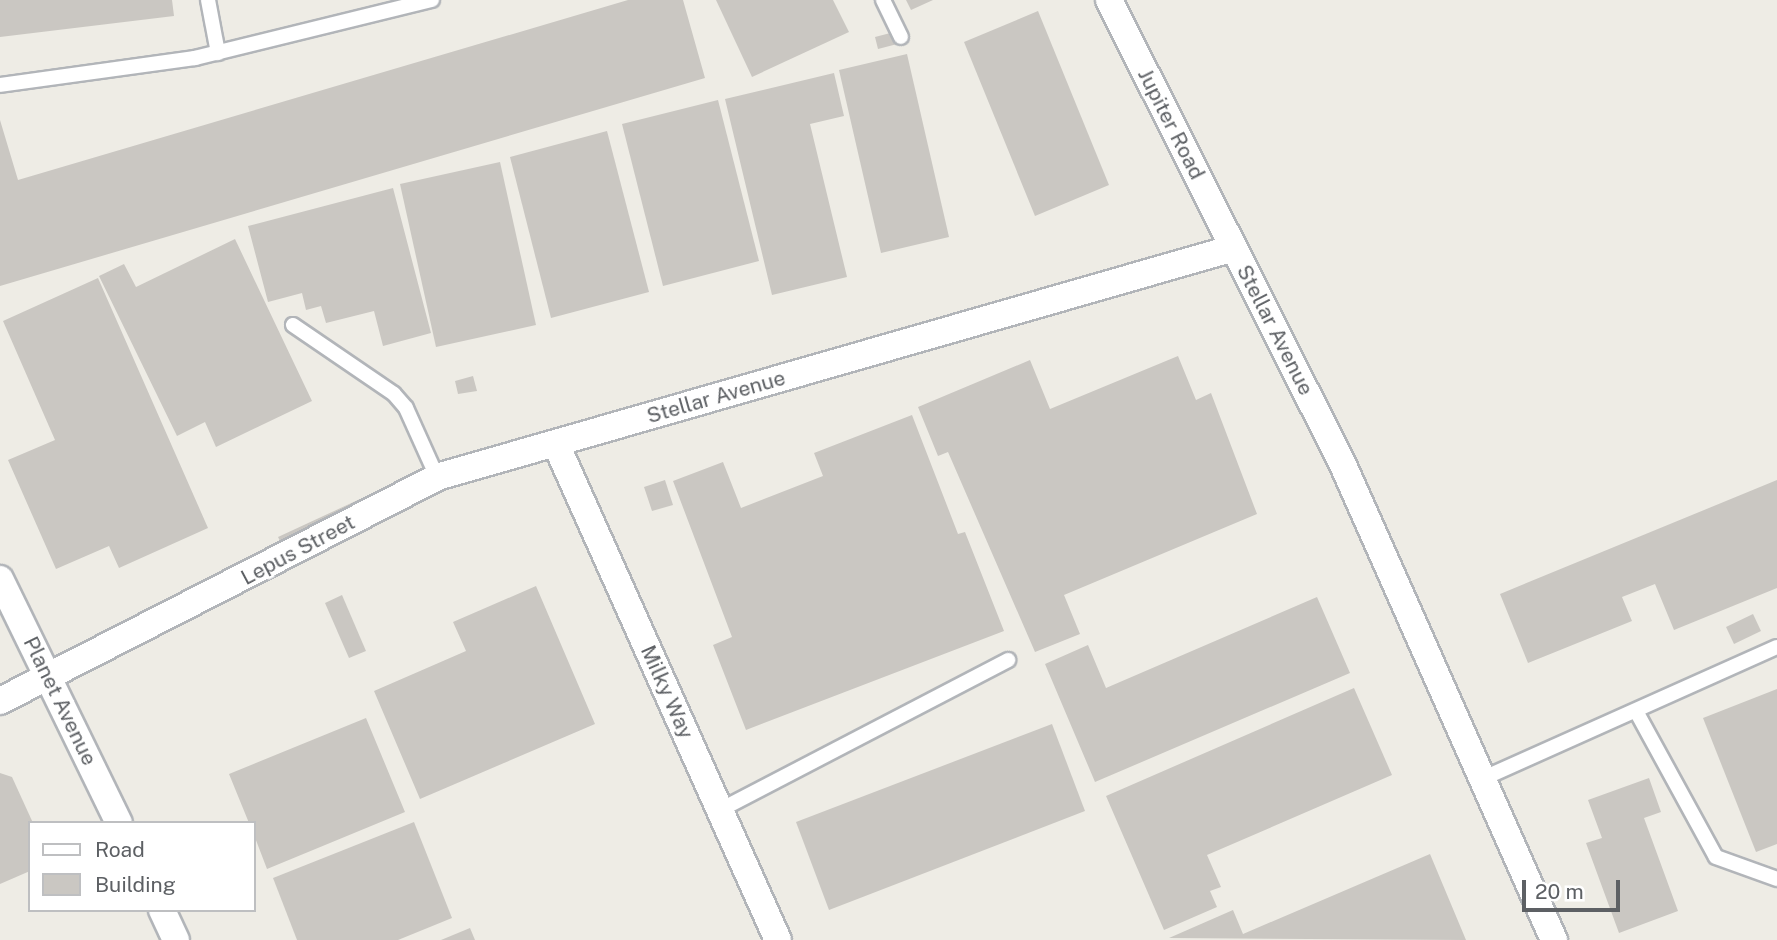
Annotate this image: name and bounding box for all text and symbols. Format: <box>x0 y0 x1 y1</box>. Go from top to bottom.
street label: Jupiter Road <box>1132 64 1210 184</box>
street label: Stellar Avenue <box>1231 261 1319 399</box>
street label: Stellar Avenue <box>644 365 788 429</box>
street label: Lepus Street <box>237 509 359 591</box>
street label: Planet Avenue <box>18 632 102 770</box>
street label: Milky Way <box>635 641 699 743</box>
legend <box>28 821 256 912</box>
text: Road <box>95 837 145 862</box>
scale bar <box>1525 866 1623 910</box>
text: Building <box>95 872 176 897</box>
text: 20 m <box>1535 879 1584 904</box>

